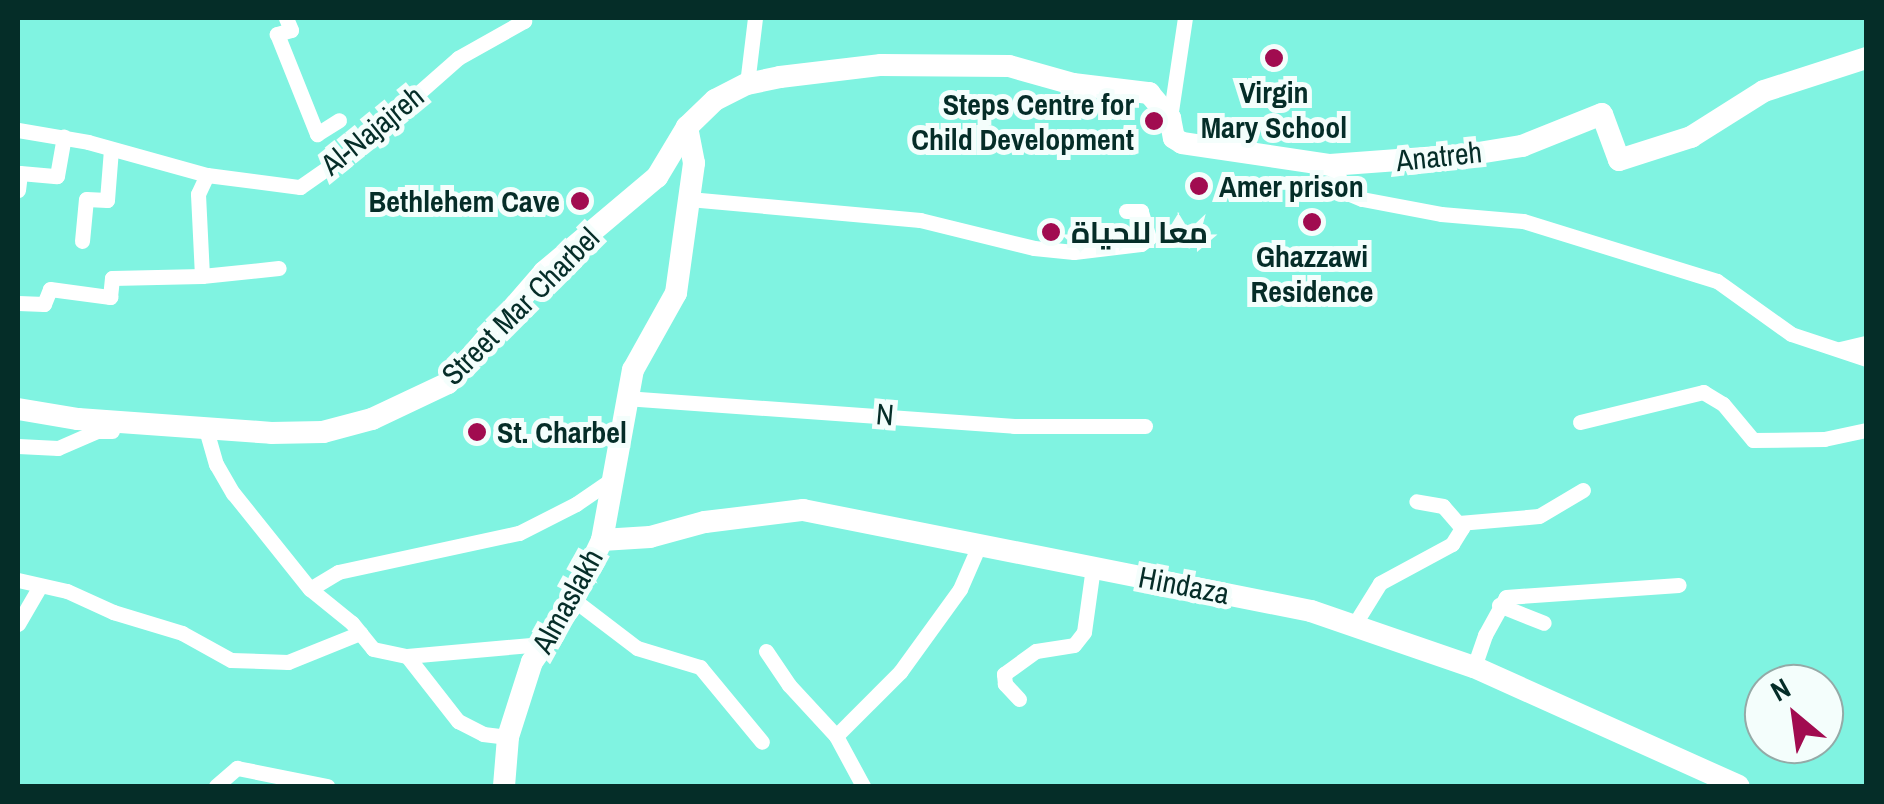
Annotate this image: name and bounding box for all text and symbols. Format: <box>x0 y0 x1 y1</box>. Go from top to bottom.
marker: Virgin Mary School <box>1263 47 1285 69</box>
place label: Virgin Mary School <box>1201 74 1347 144</box>
street label: Al-Najajreh <box>313 78 431 182</box>
place label: Steps Centre for Child Development <box>911 86 1134 156</box>
marker: Steps Centre for Child Development <box>1143 110 1165 132</box>
street label: Anatreh <box>1394 134 1484 178</box>
place label: Amer prison <box>1219 168 1364 204</box>
marker: Amer prison <box>1188 175 1210 197</box>
place label: Bethlehem Cave <box>369 183 560 219</box>
marker: Bethlehem Cave <box>569 190 591 212</box>
marker: Ghazzawi Residence <box>1301 211 1323 233</box>
place label: معا للحياة <box>1071 214 1208 250</box>
street label: Street Mar Charbel <box>434 220 606 392</box>
marker: معا للحياة <box>1040 221 1062 243</box>
place label: Ghazzawi Residence <box>1250 238 1374 308</box>
street label: N <box>875 395 895 433</box>
place label: St. Charbel <box>497 414 627 450</box>
marker: St. Charbel <box>466 421 488 443</box>
street label: Almaslakh <box>524 543 610 659</box>
street label: Hindaza <box>1136 559 1232 611</box>
north arrow <box>1744 664 1844 764</box>
text: N <box>1764 669 1797 710</box>

